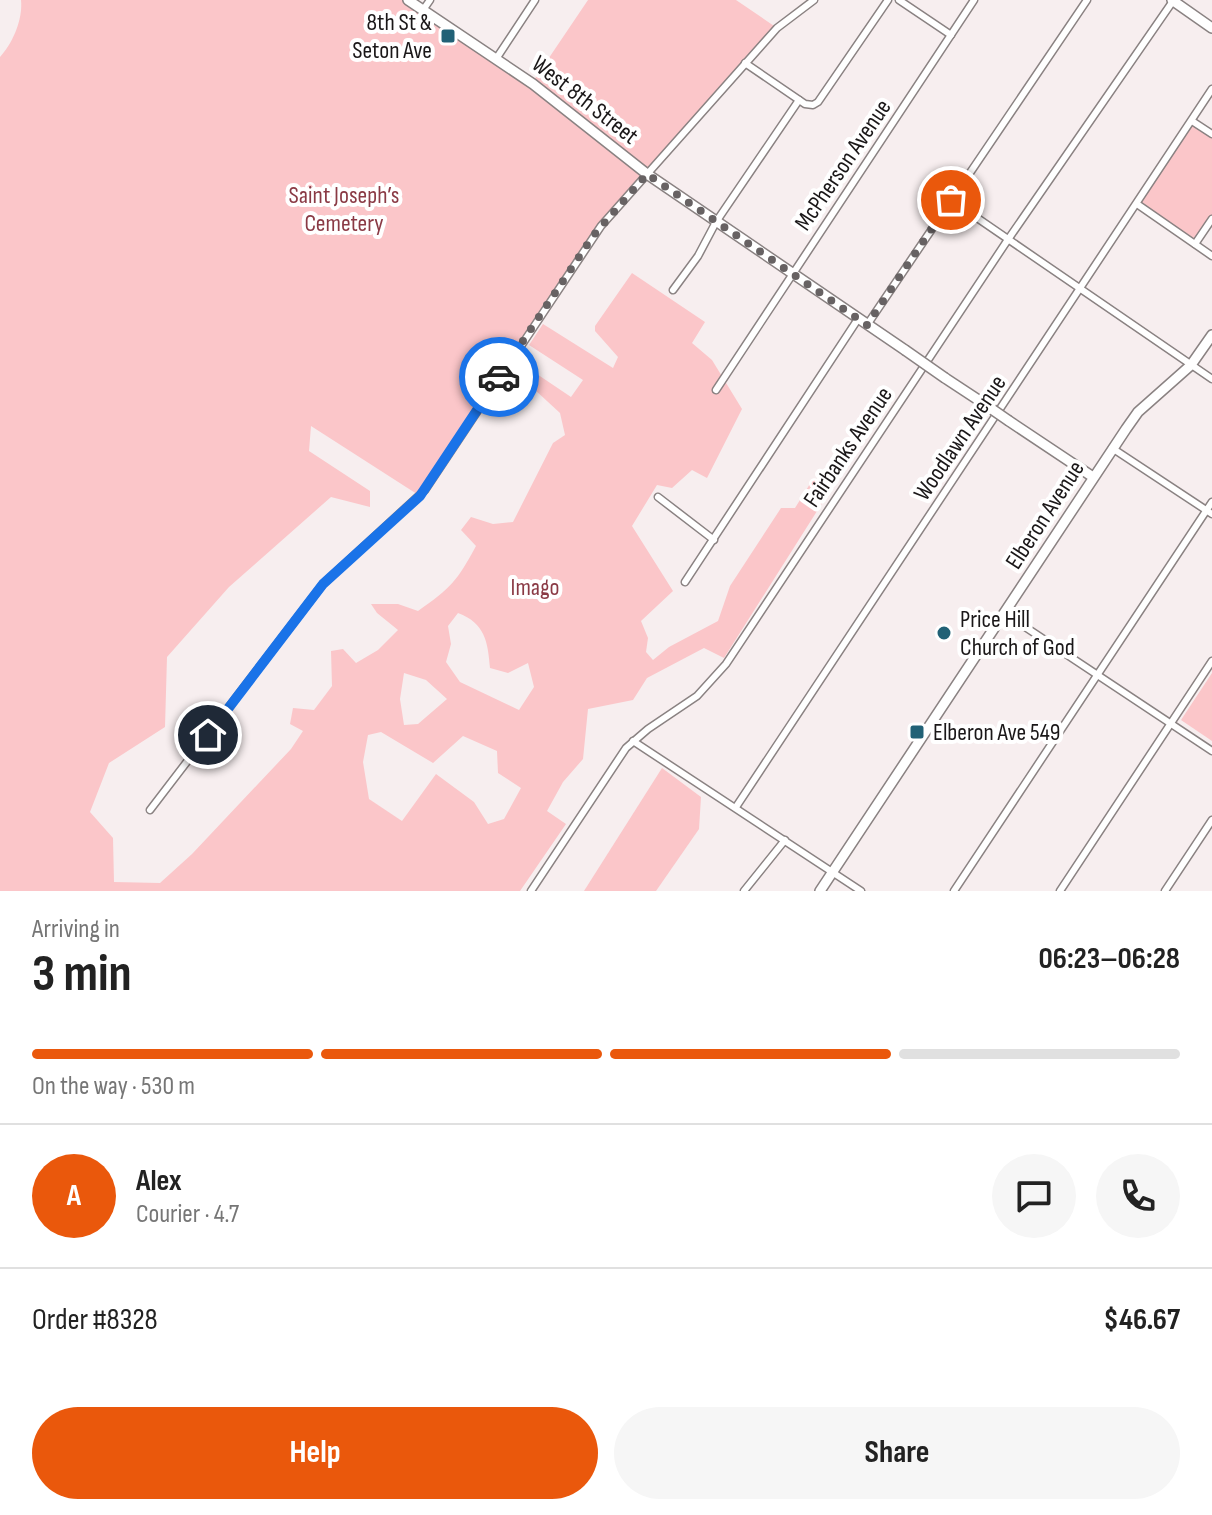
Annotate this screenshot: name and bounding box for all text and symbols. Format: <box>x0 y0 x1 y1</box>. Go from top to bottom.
place label: 8th St & Seton Ave <box>352 8 432 65</box>
marker: 8th St & Seton Ave <box>439 27 457 45</box>
street label: West 8th Street <box>526 49 644 151</box>
street label: McPherson Avenue <box>789 94 897 236</box>
pin <box>917 166 985 234</box>
icon: bag <box>929 178 973 222</box>
park label: Saint Joseph’s Cemetery <box>289 181 399 238</box>
courier <box>459 337 539 417</box>
icon: car <box>477 355 521 399</box>
street label: Woodlawn Avenue <box>907 370 1013 506</box>
street label: Fairbanks Avenue <box>797 381 899 513</box>
street label: Elberon Avenue <box>999 455 1091 575</box>
park label: Imago <box>511 573 559 602</box>
place label: Price Hill Church of God <box>960 605 1075 662</box>
marker: Price Hill Church of God <box>935 624 953 642</box>
pin <box>174 701 242 769</box>
icon: home <box>186 713 230 757</box>
place label: Elberon Ave 549 <box>933 718 1060 747</box>
marker: Elberon Ave 549 <box>908 723 926 741</box>
text: Arriving in <box>32 914 120 945</box>
text: 06:23–06:28 <box>1038 941 1180 977</box>
text: 3 min <box>32 943 132 1006</box>
text: On the way · 530 m <box>32 1071 195 1102</box>
button: chat <box>992 1154 1076 1238</box>
button: phone <box>1096 1154 1180 1238</box>
text: Alex <box>136 1163 182 1199</box>
text: A <box>67 1178 81 1214</box>
text: Courier · 4.7 <box>136 1199 239 1230</box>
text: Order #8328 <box>32 1302 158 1338</box>
text: $46.67 <box>1104 1302 1180 1338</box>
button: Help <box>32 1407 598 1499</box>
button: Share <box>614 1407 1180 1499</box>

